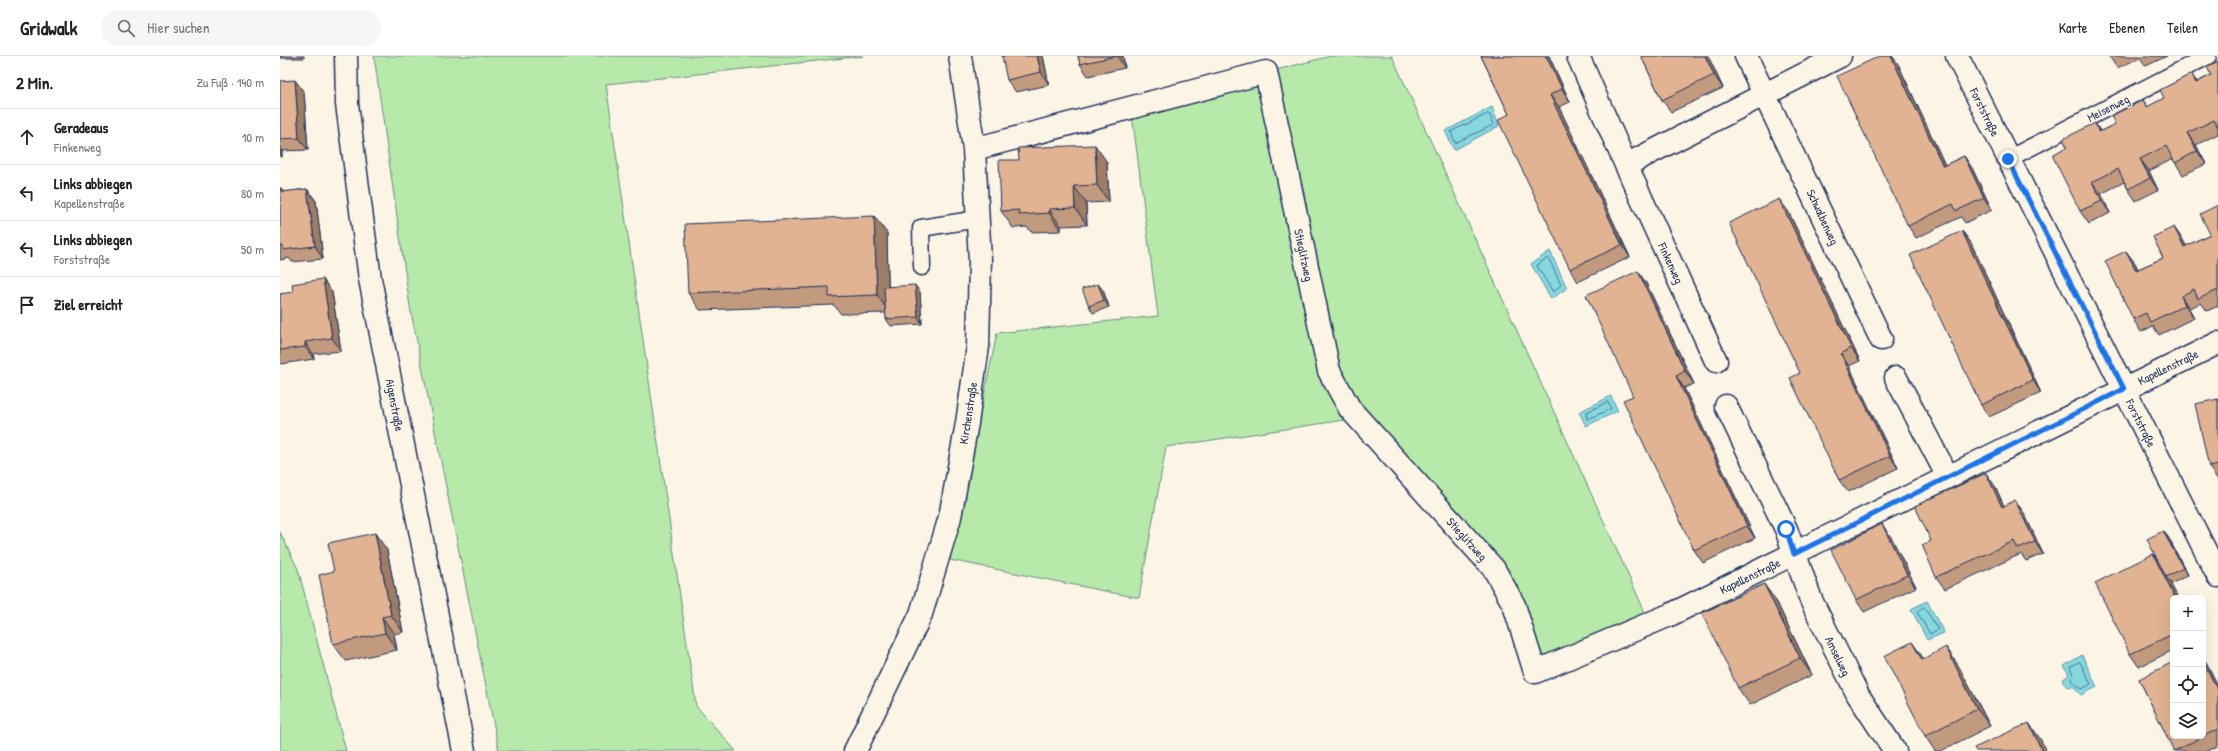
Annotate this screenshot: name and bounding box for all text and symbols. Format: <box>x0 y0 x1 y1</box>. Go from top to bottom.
search box <box>101 10 381 46</box>
text: Gridwalk <box>20 15 77 41</box>
icon: search <box>115 17 137 39</box>
text: Hier suchen <box>147 17 210 38</box>
text: Karte <box>2059 18 2087 37</box>
text: Ebenen <box>2109 18 2145 37</box>
text: Teilen <box>2167 18 2198 37</box>
text: 2 Min. <box>16 71 53 94</box>
text: Zu Fuß · 140 m <box>196 73 264 91</box>
street label: Forststraße <box>1966 84 2004 139</box>
street label: Meisenweg <box>2084 90 2132 126</box>
text: Geradeaus <box>54 117 108 138</box>
icon: ahead <box>16 126 38 148</box>
text: 10 m <box>242 128 264 146</box>
text: Finkenweg <box>54 138 101 156</box>
route end <box>1999 150 2017 168</box>
text: Links abbiegen <box>54 173 132 194</box>
icon: left <box>16 182 38 204</box>
text: 80 m <box>241 184 264 202</box>
street label: Schwalbenweg <box>1803 186 1843 248</box>
text: Kapellenstraße <box>54 194 125 212</box>
street label: Stieglitzweg <box>1290 227 1318 283</box>
text: Links abbiegen <box>54 229 132 250</box>
icon: left <box>16 238 38 260</box>
street label: Finkenweg <box>1654 239 1688 286</box>
text: 50 m <box>241 240 264 258</box>
text: Forststraße <box>54 250 110 268</box>
icon: arrive <box>16 294 38 316</box>
text: Ziel erreicht <box>54 294 123 315</box>
street label: Kapellenstraße <box>2135 345 2201 389</box>
street label: Aigenstraße <box>382 377 408 433</box>
street label: Kirchenstraße <box>955 381 981 445</box>
street label: Forststraße <box>2121 395 2160 450</box>
street label: Stieglitzweg <box>1443 514 1491 564</box>
route start <box>1777 520 1795 538</box>
street label: Kapellenstraße <box>1717 554 1783 598</box>
map controls <box>2170 595 2206 739</box>
button: + <box>2170 595 2206 631</box>
button: − <box>2170 631 2206 667</box>
street label: Amselweg <box>1821 633 1855 679</box>
button: locate <box>2170 667 2206 703</box>
button: layers <box>2170 703 2206 739</box>

